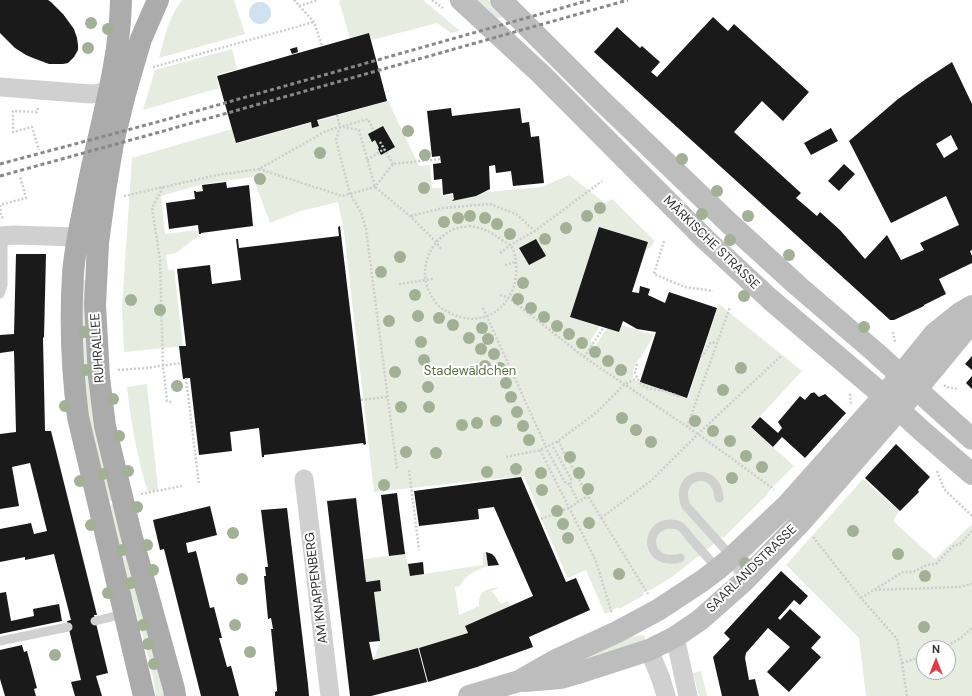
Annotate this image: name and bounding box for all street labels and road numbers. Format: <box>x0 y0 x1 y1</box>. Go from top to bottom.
street label: MÄRKISCHE STRASSE <box>660 193 762 293</box>
street label: RUHRALLEE <box>88 313 108 383</box>
street label: SAARLANDSTRASSE <box>704 522 800 616</box>
street label: AM KNAPPENBERG <box>302 531 332 645</box>

